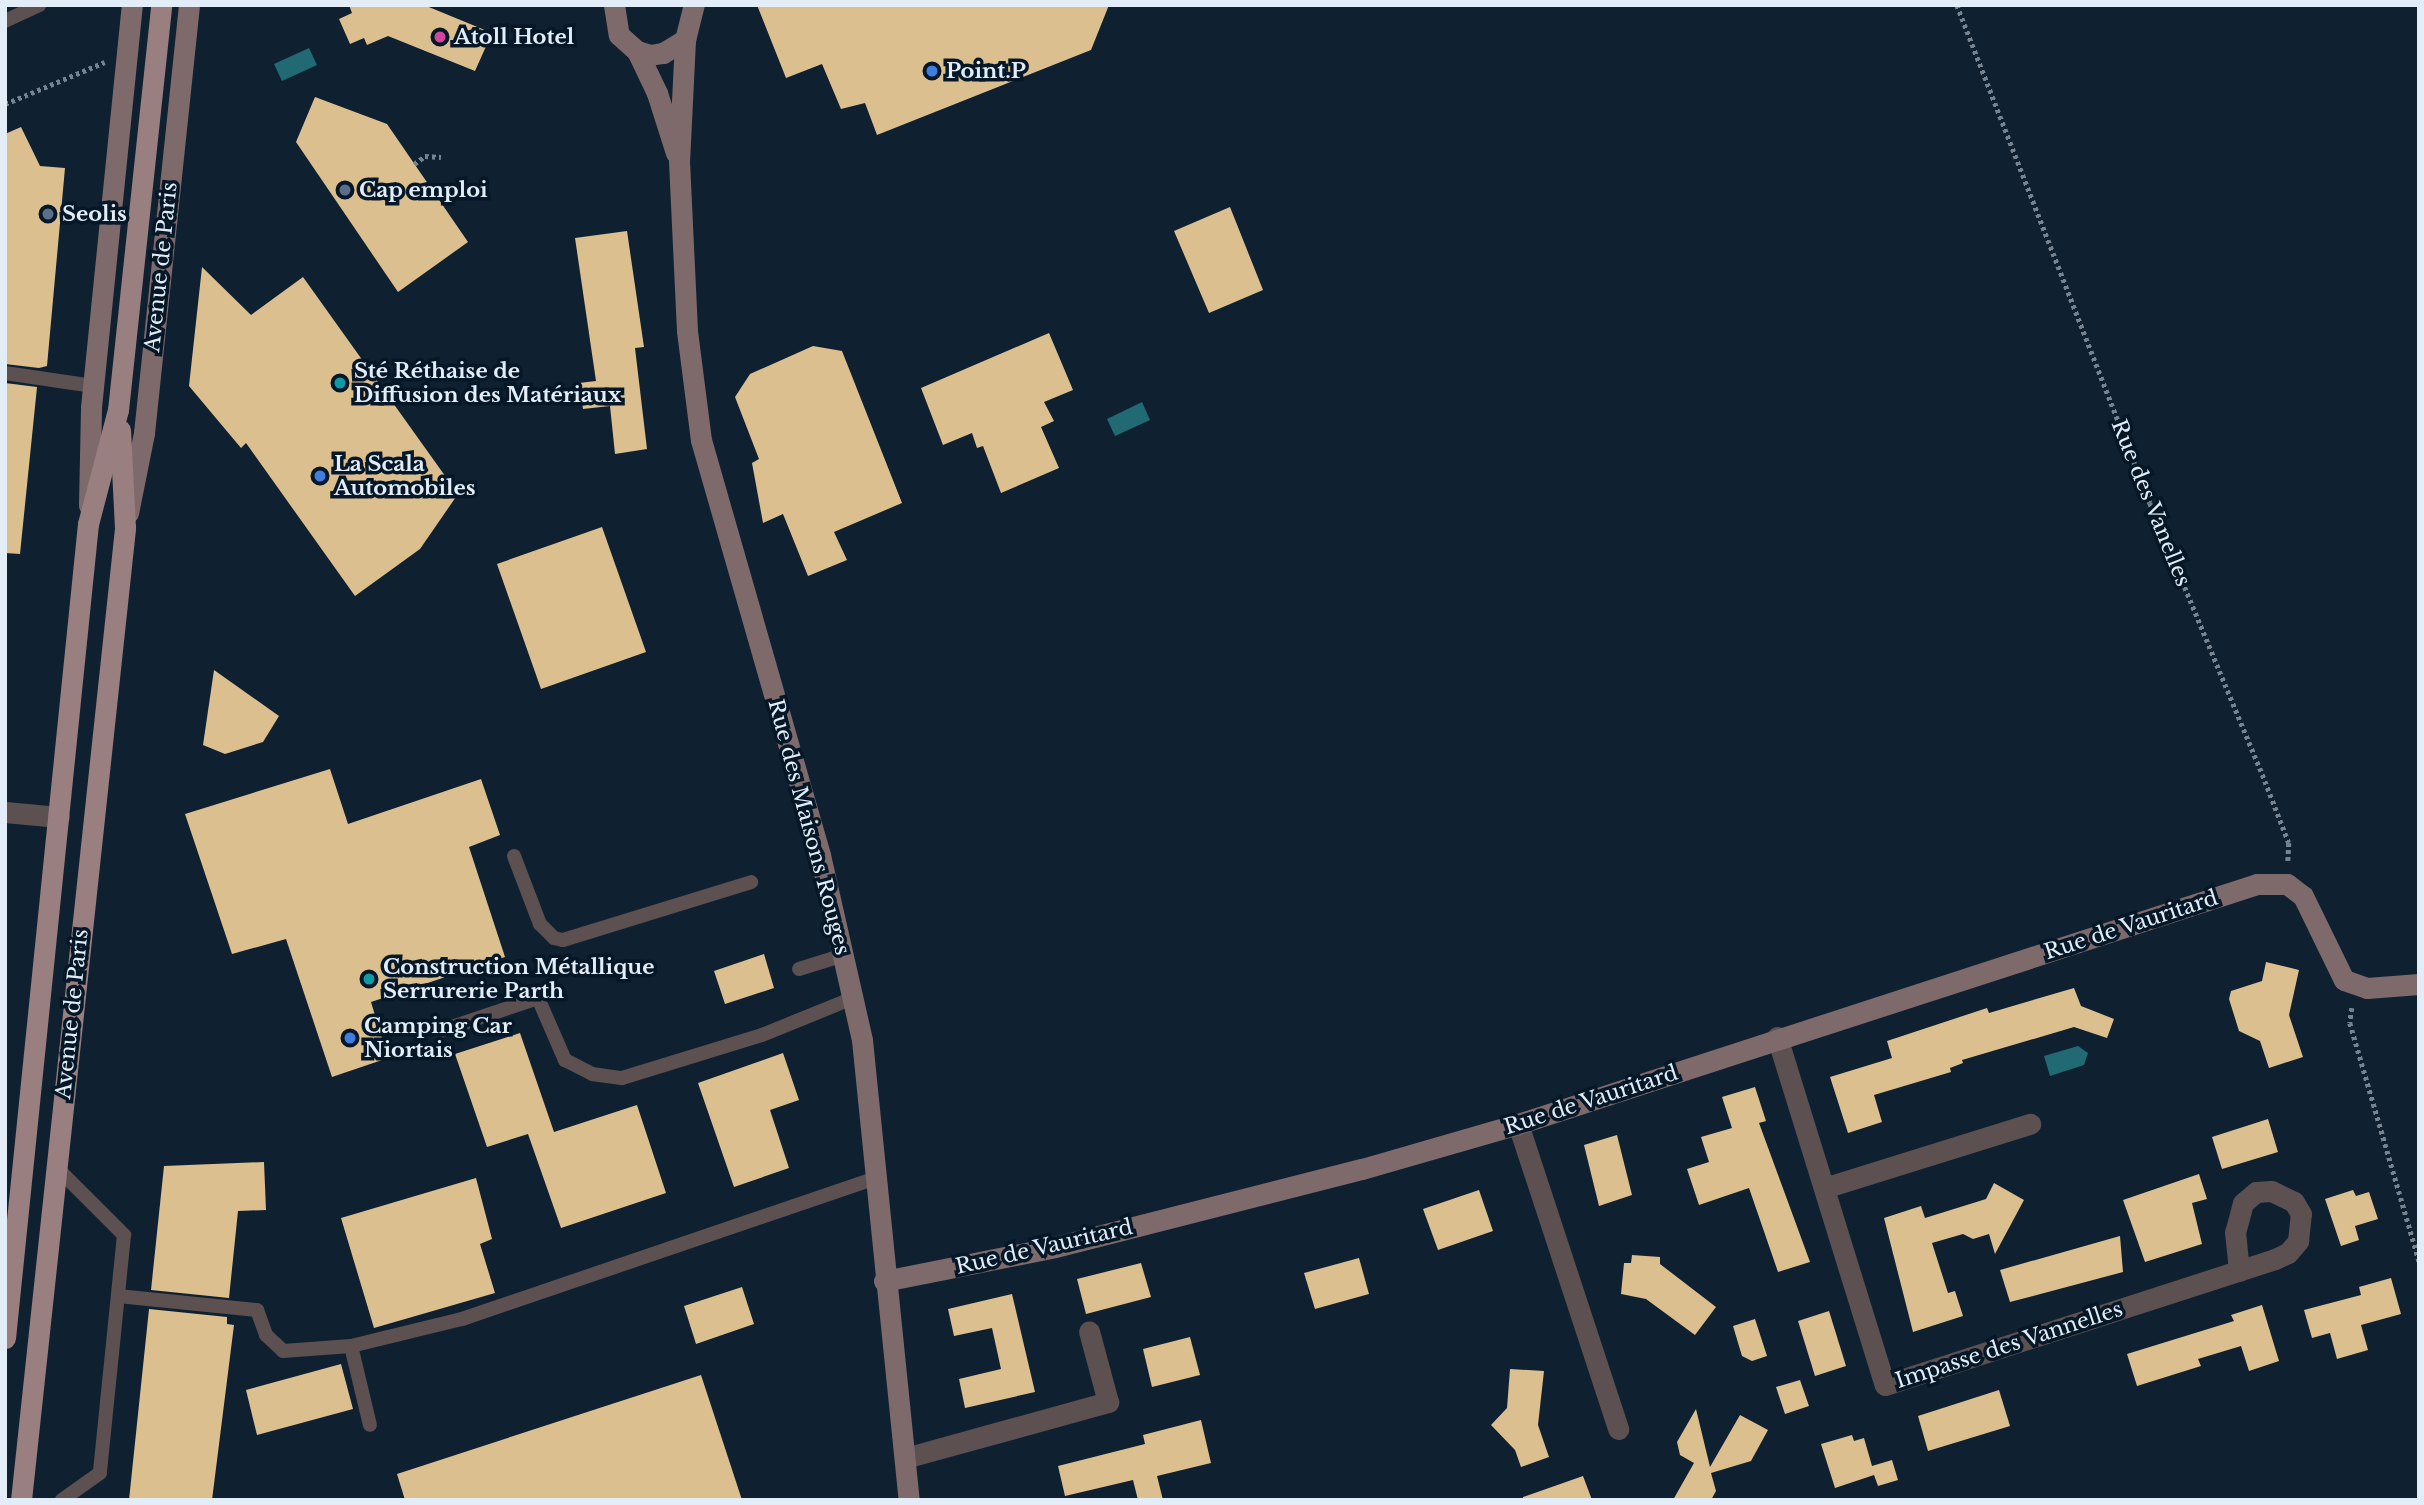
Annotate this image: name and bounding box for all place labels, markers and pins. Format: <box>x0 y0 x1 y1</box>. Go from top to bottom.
place label: Atoll Hotel <box>454 24 574 50</box>
marker: Atoll Hotel <box>432 29 448 45</box>
place label: Point.P <box>946 58 1026 84</box>
marker: Point.P <box>924 63 940 79</box>
place label: Cap emploi <box>359 177 488 203</box>
marker: Cap emploi <box>337 182 353 198</box>
place label: Seolis <box>62 201 127 227</box>
marker: Seolis <box>40 206 56 222</box>
place label: Sté Réthaise de Diffusion des Matériaux <box>354 358 621 408</box>
marker: Sté Réthaise de Diffusion des Matériaux <box>332 375 348 391</box>
place label: La Scala Automobiles <box>334 451 476 501</box>
marker: La Scala Automobiles <box>312 468 328 484</box>
place label: Construction Métallique Serrurerie Parth <box>383 954 654 1004</box>
marker: Construction Métallique Serrurerie Parth <box>361 971 377 987</box>
place label: Camping Car Niortais <box>364 1013 512 1063</box>
marker: Camping Car Niortais <box>342 1030 358 1046</box>

